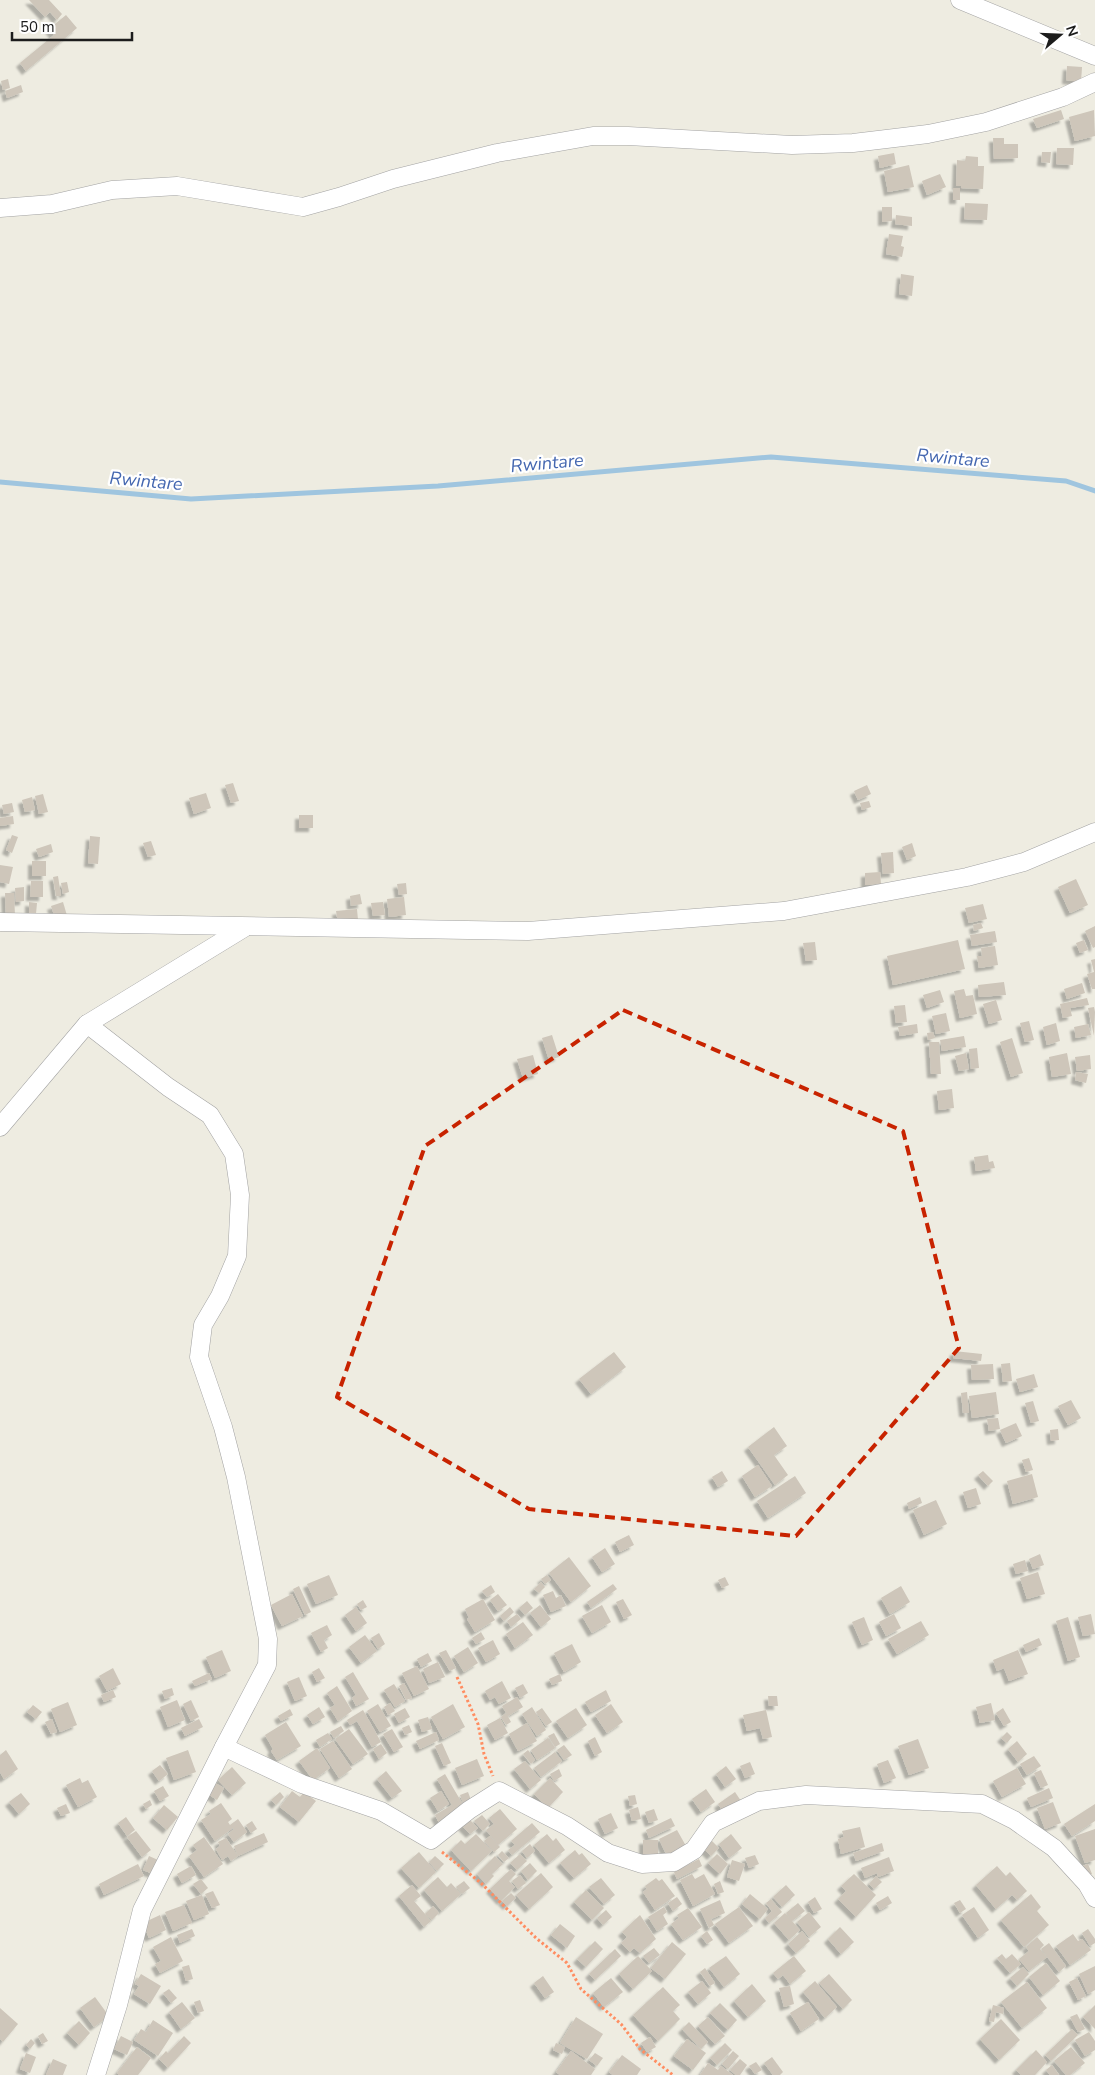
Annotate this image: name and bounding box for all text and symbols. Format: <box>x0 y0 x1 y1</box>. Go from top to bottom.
scale bar <box>12 10 132 42</box>
north arrow <box>1035 10 1085 60</box>
text: 50 m <box>20 17 55 37</box>
text: N <box>1061 23 1083 39</box>
water label: Rwintare <box>915 443 991 473</box>
water label: Rwintare <box>509 448 585 478</box>
water label: Rwintare <box>108 466 184 496</box>

